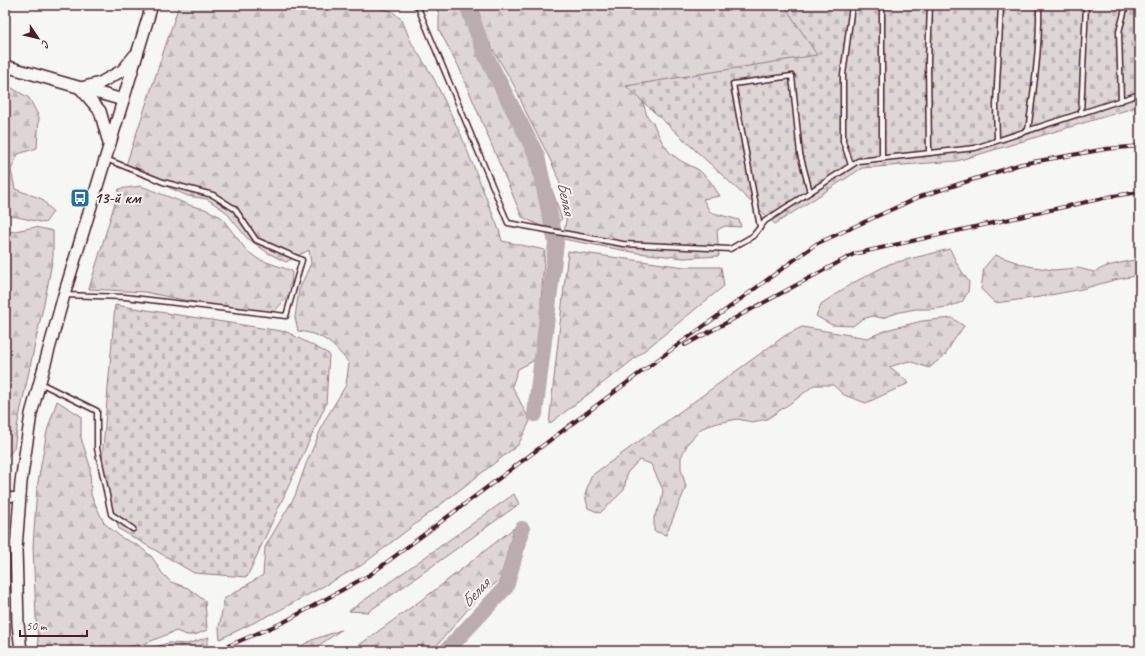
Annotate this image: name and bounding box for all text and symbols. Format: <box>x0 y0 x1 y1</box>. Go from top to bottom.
north arrow <box>18 18 58 58</box>
text: С <box>38 38 53 51</box>
water label: Белая <box>552 180 580 219</box>
bus stop icon: 13-й км <box>69 187 91 209</box>
place label: 13-й км <box>94 188 143 208</box>
water label: Белая <box>456 572 496 612</box>
scale bar <box>20 612 87 638</box>
text: 50 m <box>26 618 48 634</box>

